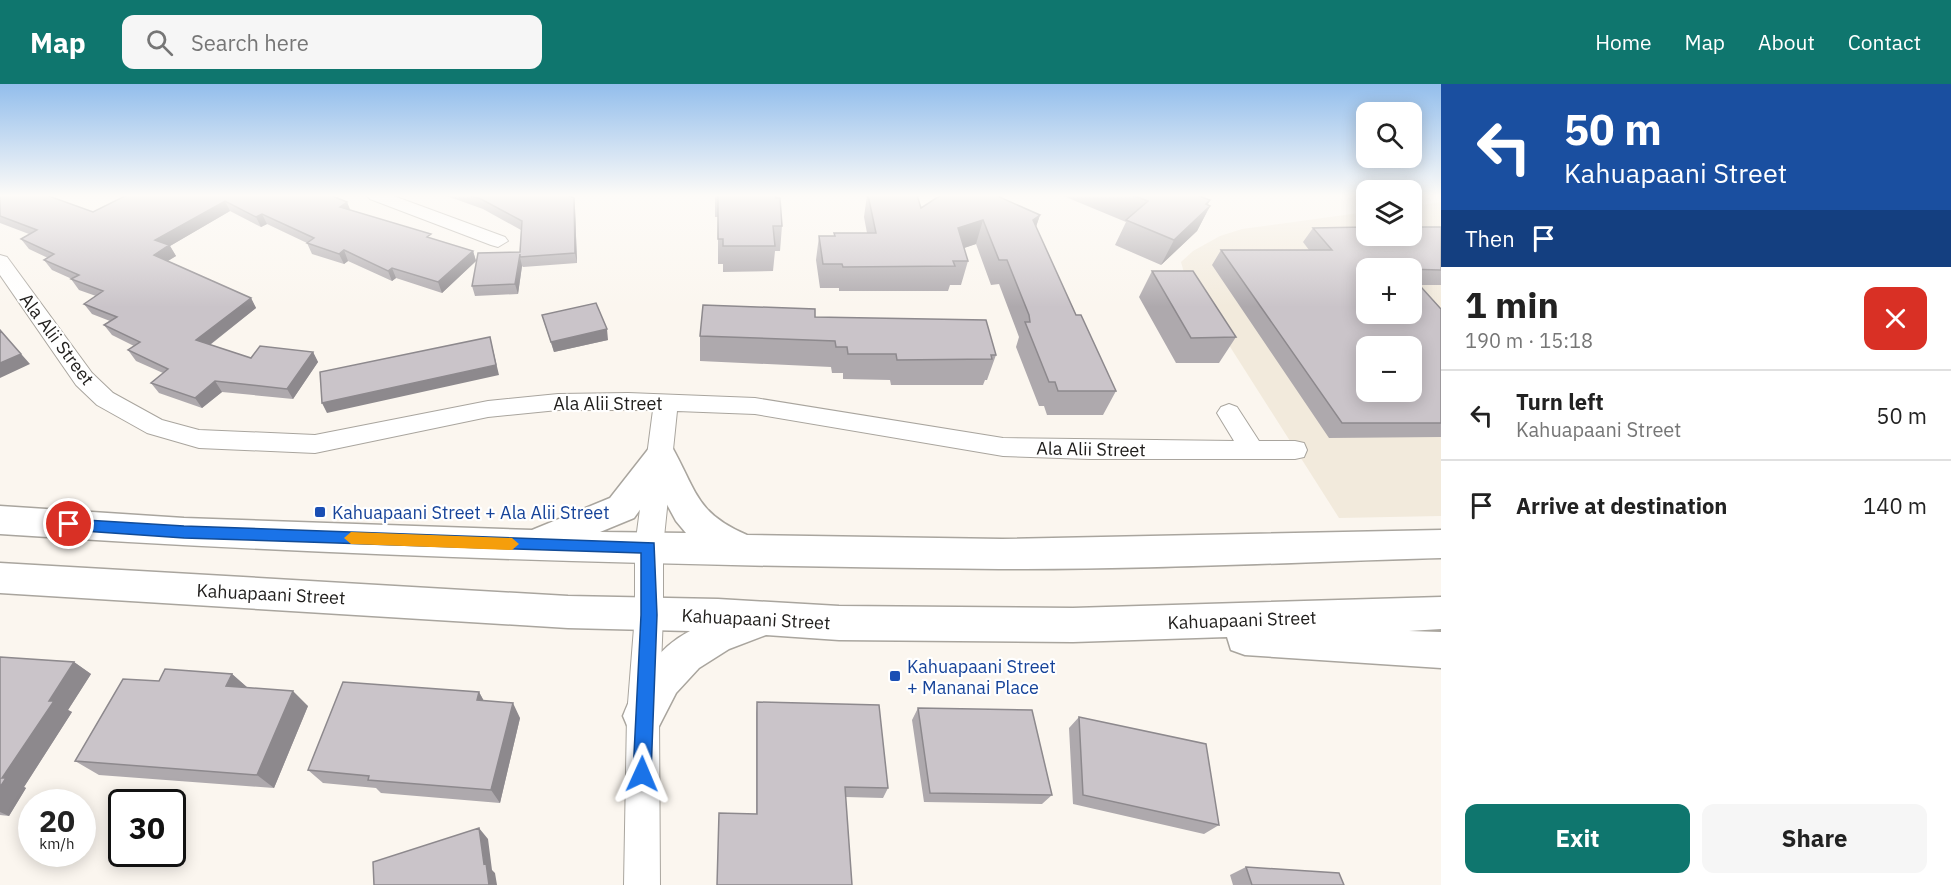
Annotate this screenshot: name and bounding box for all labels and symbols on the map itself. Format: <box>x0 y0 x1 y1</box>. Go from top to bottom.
street label: Ala Alii Street <box>15 288 99 390</box>
street label: Ala Alii Street <box>553 392 663 415</box>
street label: Ala Alii Street <box>1036 437 1146 461</box>
pin <box>43 498 94 549</box>
place label: Kahuapaani Street + Ala Alii Street <box>332 501 609 524</box>
marker: Kahuapaani Street + Ala Alii Street <box>313 505 327 519</box>
street label: Kahuapaani Street <box>196 579 346 609</box>
street label: Kahuapaani Street <box>681 604 831 634</box>
street label: Kahuapaani Street <box>1167 606 1317 634</box>
place label: Kahuapaani Street + Mananai Place <box>907 655 1056 699</box>
marker: Kahuapaani Street + Mananai Place <box>888 669 902 683</box>
position arrow <box>610 742 674 806</box>
speed limit sign: 30 <box>108 789 186 867</box>

